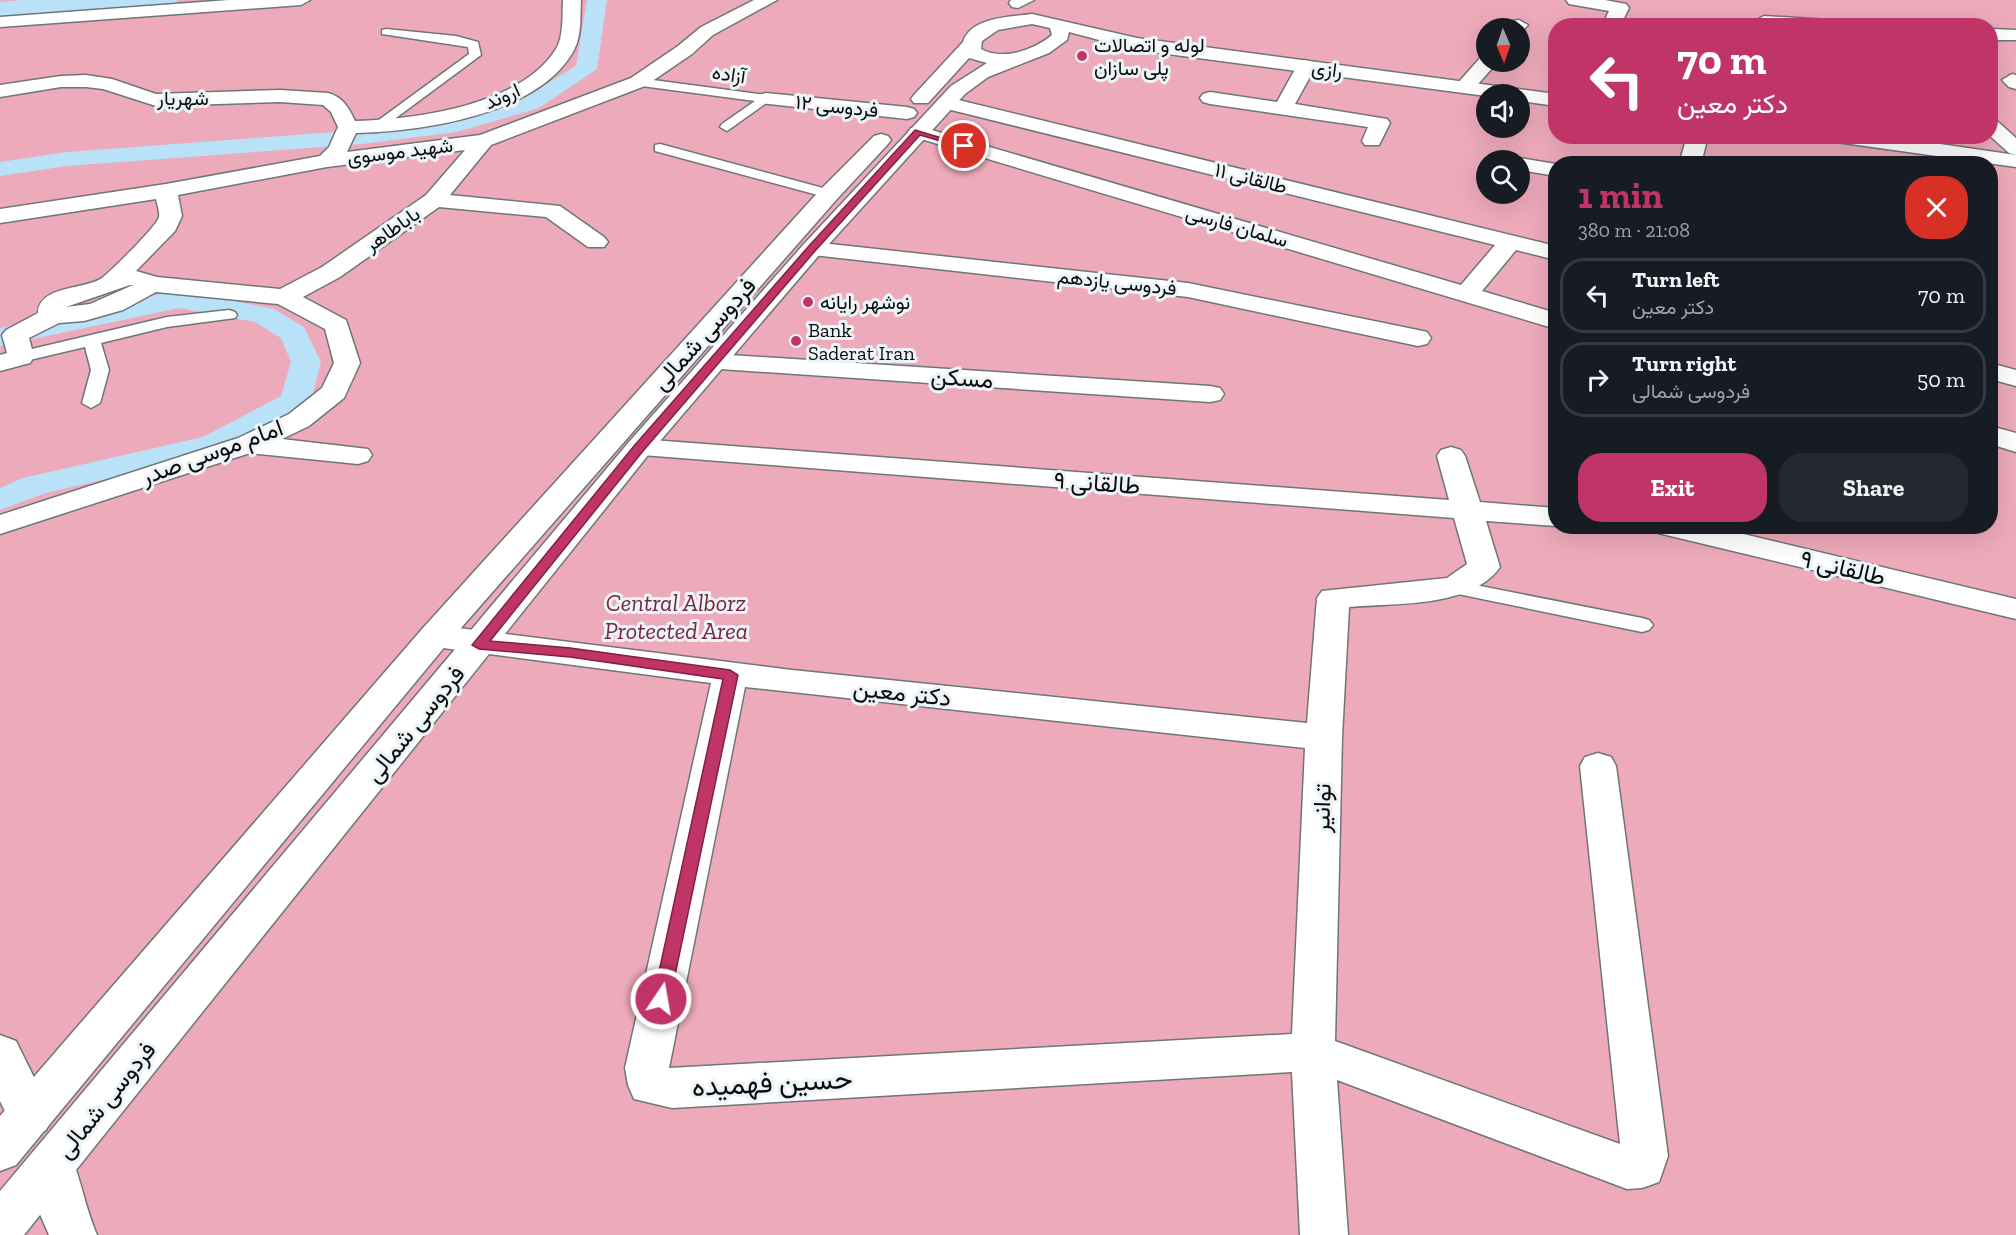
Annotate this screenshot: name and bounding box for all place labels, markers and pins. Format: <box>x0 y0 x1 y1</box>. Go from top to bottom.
place label: لوله و اتصالات پلی سازان <box>1094 33 1205 82</box>
marker: لوله و اتصالات پلی سازان <box>1075 49 1089 63</box>
pin <box>938 120 989 171</box>
place label: نوشهر رایانه <box>820 290 910 315</box>
marker: نوشهر رایانه <box>801 295 815 309</box>
place label: Bank Saderat Iran <box>808 318 915 365</box>
marker: Bank Saderat Iran <box>789 334 803 348</box>

